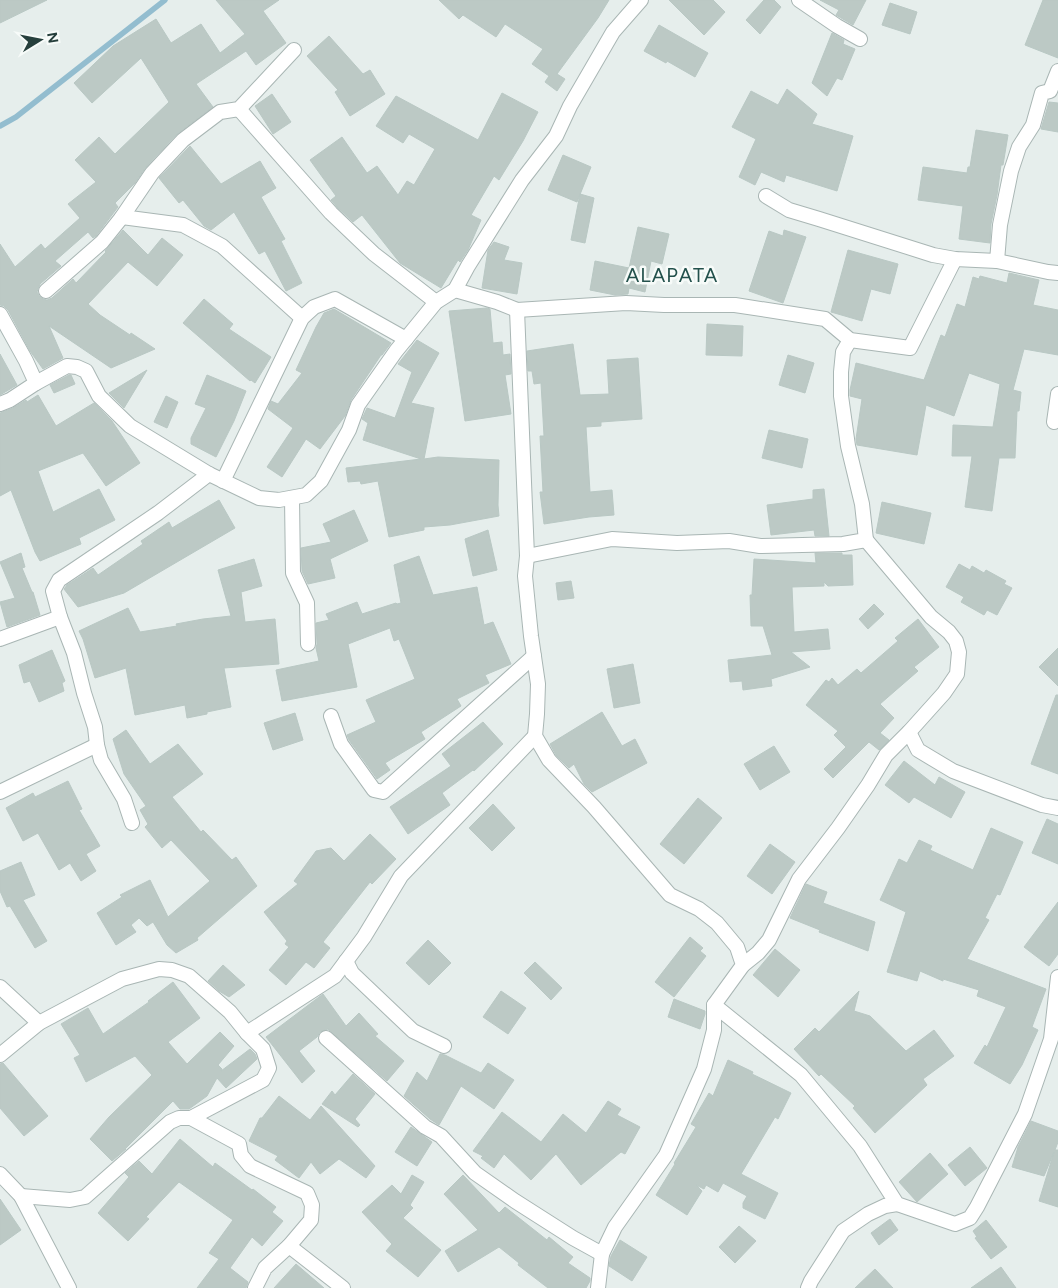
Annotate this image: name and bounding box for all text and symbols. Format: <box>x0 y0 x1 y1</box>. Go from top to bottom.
north arrow <box>15 15 65 65</box>
text: N <box>43 31 62 45</box>
district label: ALAPATA <box>626 263 718 287</box>

